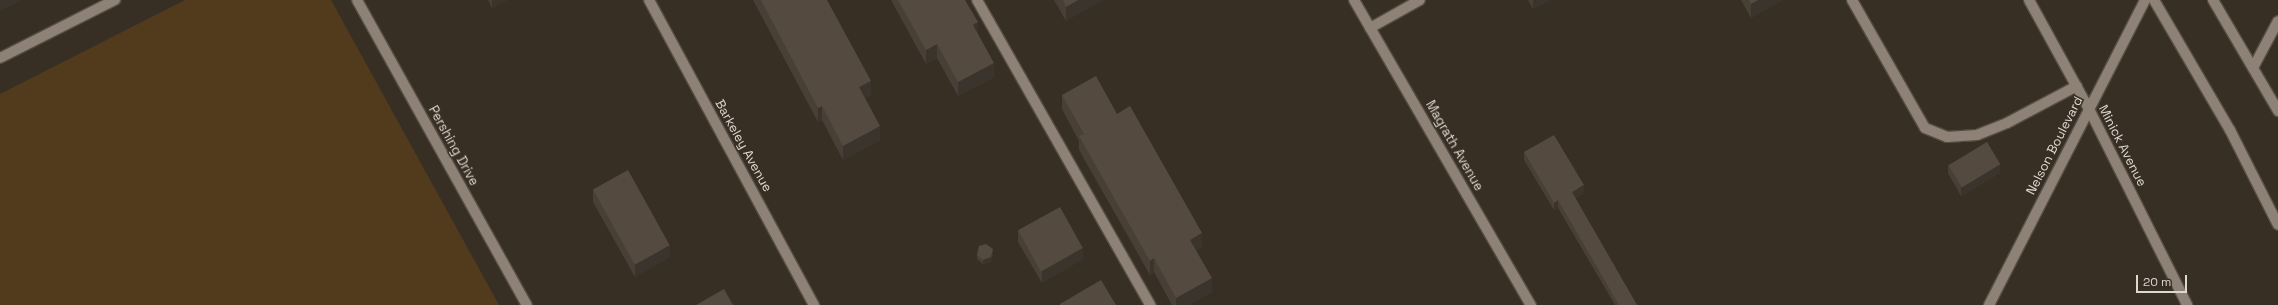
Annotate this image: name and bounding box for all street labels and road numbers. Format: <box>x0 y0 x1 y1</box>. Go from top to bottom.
street label: Nelson Boulevard <box>2023 94 2087 198</box>
street label: Barkeley Avenue <box>711 97 775 195</box>
street label: Magrath Avenue <box>1422 98 1486 194</box>
street label: Pershing Drive <box>425 103 481 189</box>
street label: Minick Avenue <box>2095 103 2149 189</box>

